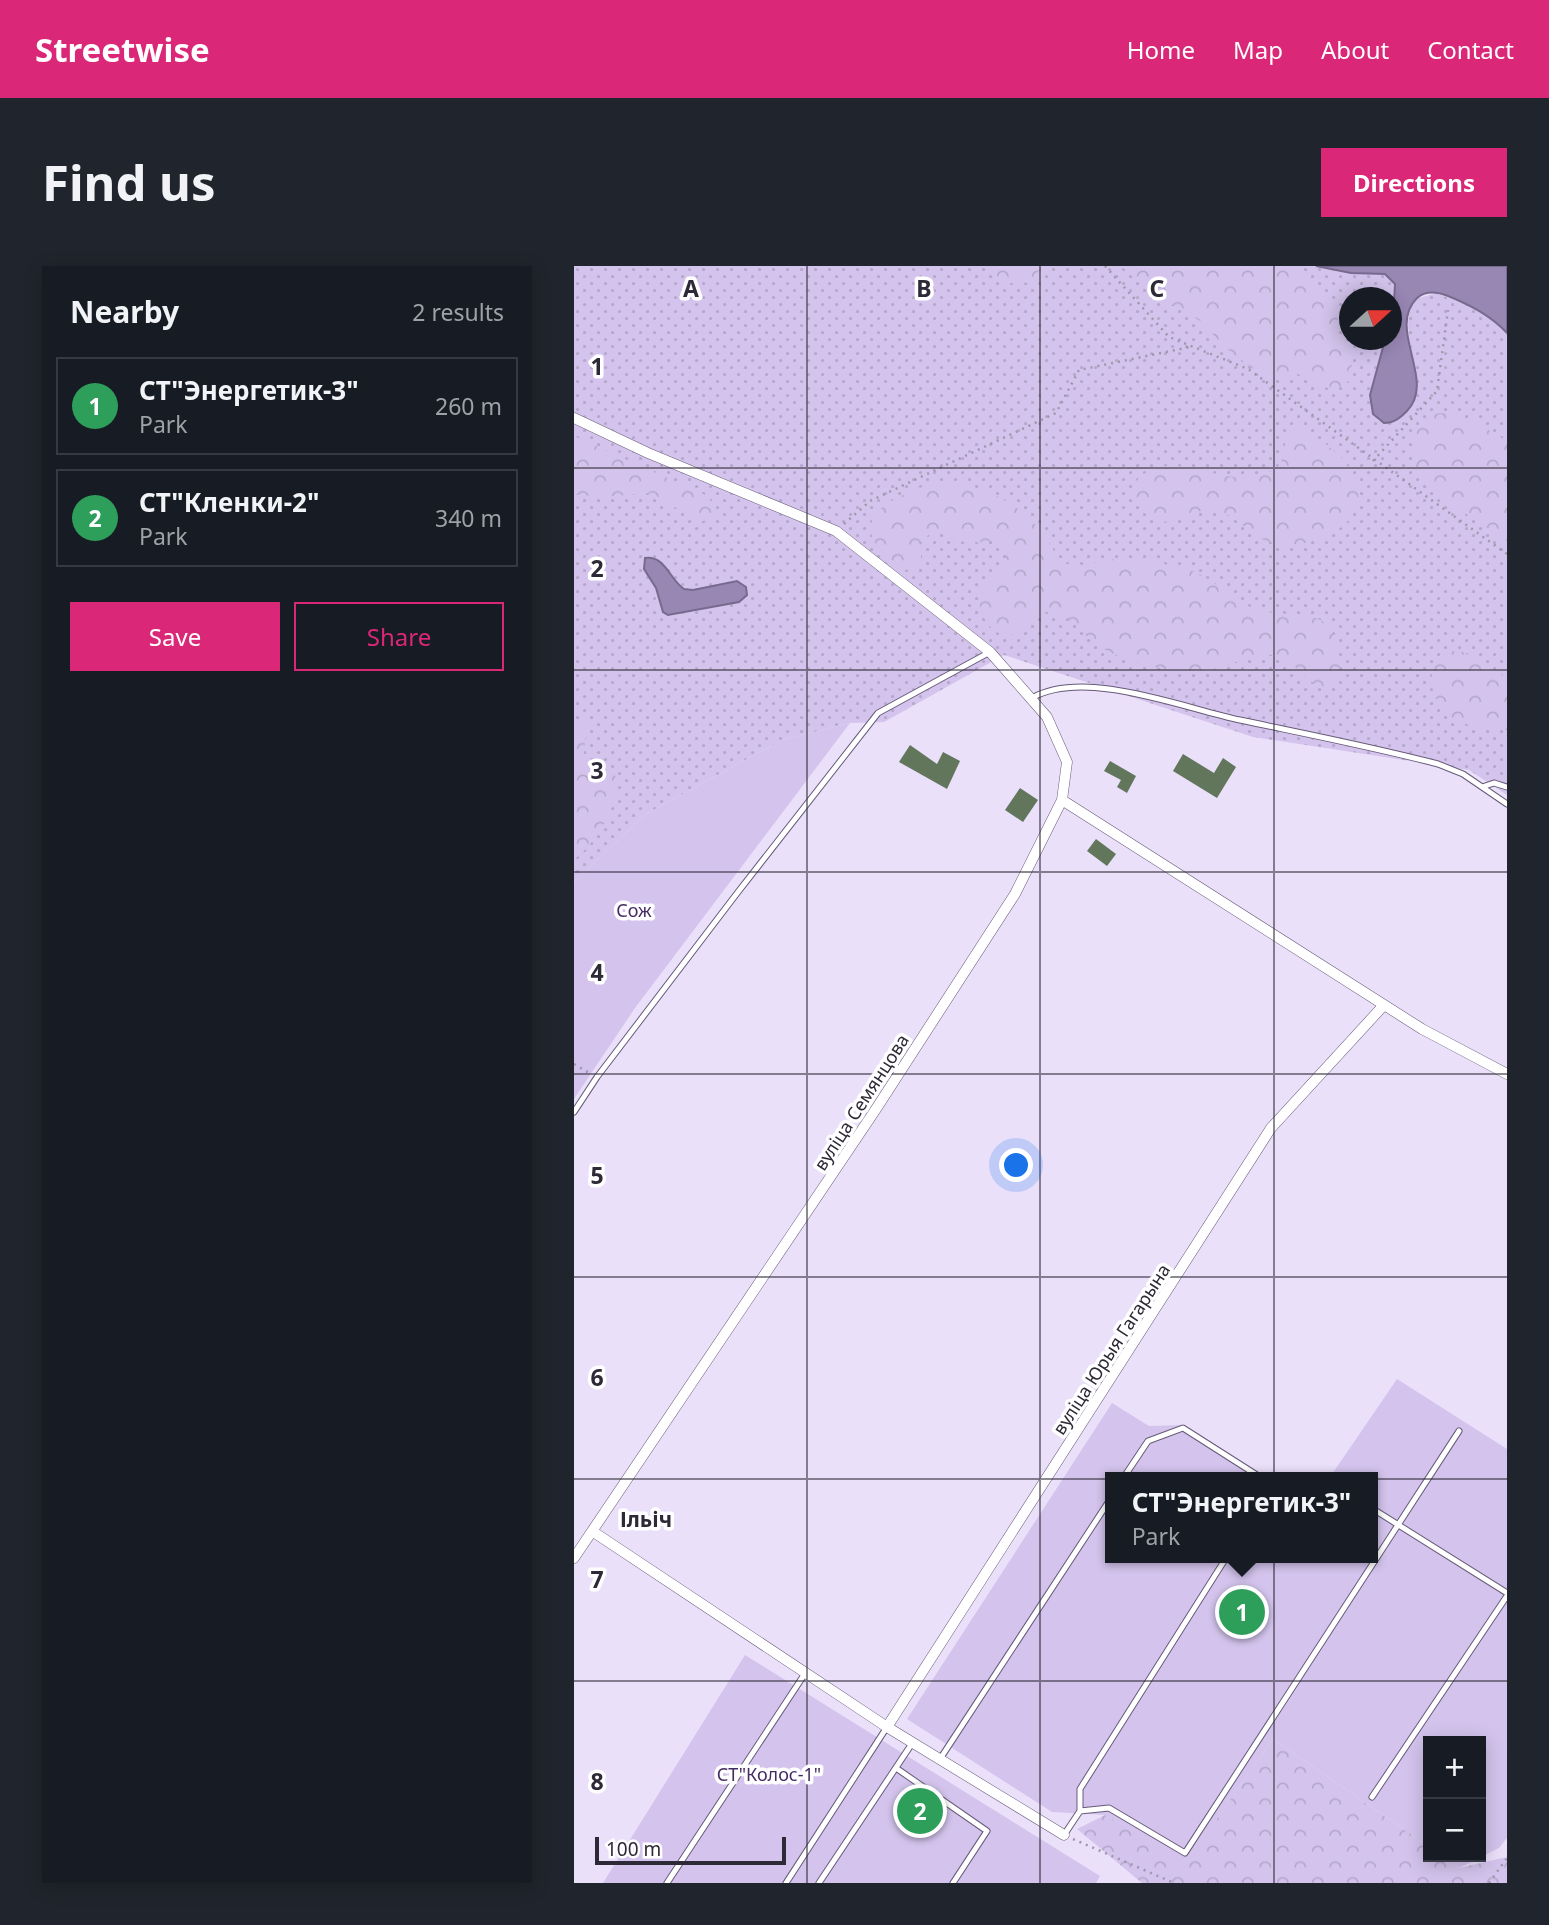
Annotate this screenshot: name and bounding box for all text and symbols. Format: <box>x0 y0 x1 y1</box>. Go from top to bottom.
text: Streetwise <box>35 27 210 72</box>
text: Home <box>1127 33 1195 66</box>
text: Map <box>1233 33 1283 66</box>
text: About <box>1321 33 1389 66</box>
text: Contact <box>1427 33 1514 66</box>
button: Directions <box>1321 148 1507 217</box>
text: Find us <box>42 149 216 215</box>
text: A <box>683 272 699 304</box>
text: B <box>916 272 932 304</box>
text: C <box>1150 272 1165 304</box>
north arrow <box>1339 287 1402 350</box>
text: Nearby <box>70 291 179 332</box>
text: 2 results <box>412 296 504 328</box>
text: 1 <box>590 350 604 382</box>
text: СТ"Энергетик-3" <box>139 372 359 408</box>
text: 1 <box>88 390 102 422</box>
text: 260 m <box>435 390 502 422</box>
text: Park <box>139 408 188 440</box>
text: СТ"Кленки-2" <box>139 484 319 520</box>
text: 2 <box>88 502 102 534</box>
text: 340 m <box>435 502 502 534</box>
text: Park <box>139 520 188 552</box>
text: 2 <box>590 552 604 584</box>
button: Save <box>70 602 280 671</box>
button: Share <box>294 602 504 671</box>
text: 3 <box>590 754 604 786</box>
park label: Сож <box>616 898 652 922</box>
text: 4 <box>590 956 604 988</box>
street label: вуліца Семянцова <box>808 1029 914 1175</box>
your location <box>999 1148 1033 1182</box>
text: 5 <box>590 1159 604 1191</box>
street label: вуліца Юрыя Гагарына <box>1047 1259 1175 1439</box>
text: 6 <box>590 1361 604 1393</box>
popup <box>1105 1472 1378 1563</box>
text: СТ"Энергетик-3" <box>1132 1484 1351 1520</box>
district label: Ільіч <box>620 1505 672 1533</box>
text: Park <box>1132 1520 1180 1552</box>
text: 7 <box>590 1563 604 1595</box>
pin: 1 <box>1219 1586 1265 1638</box>
map controls <box>1423 1736 1486 1862</box>
button: + <box>1423 1736 1486 1799</box>
park label: СТ"Колос-1" <box>717 1762 821 1786</box>
text: 8 <box>590 1765 604 1797</box>
pin: 2 <box>897 1785 943 1837</box>
button: − <box>1423 1799 1486 1862</box>
scale bar <box>595 1834 786 1866</box>
text: 100 m <box>606 1836 661 1862</box>

